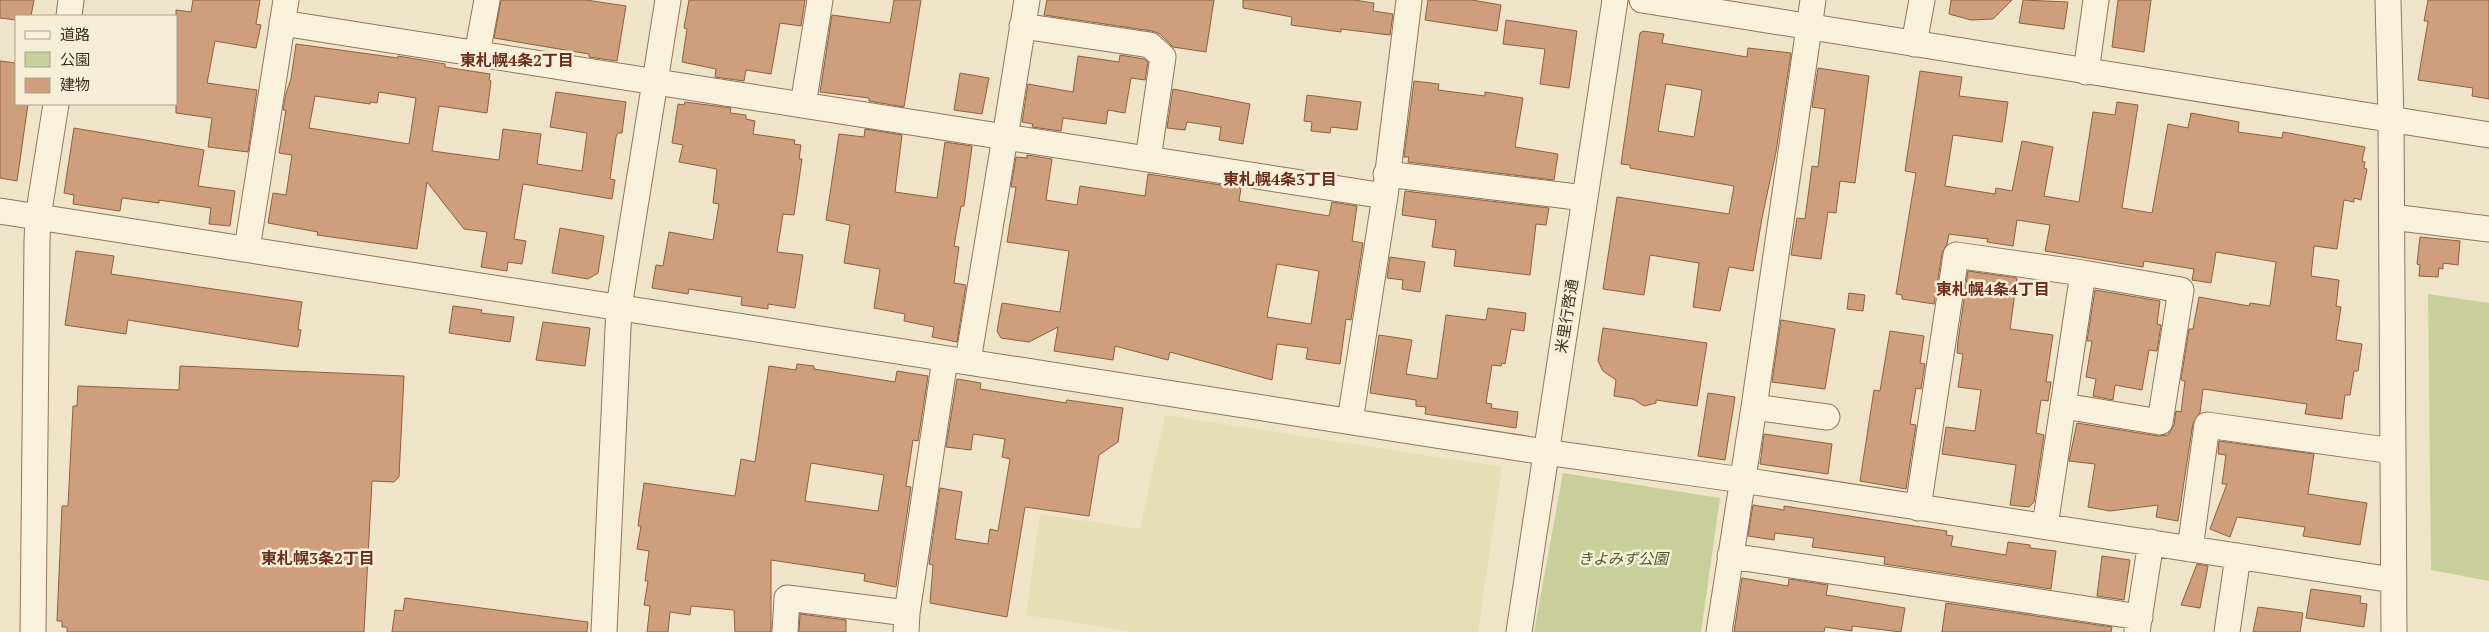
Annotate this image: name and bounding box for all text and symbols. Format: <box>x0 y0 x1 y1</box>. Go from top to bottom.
legend <box>15 15 178 105</box>
text: 道路 <box>60 24 90 44</box>
text: 公園 <box>60 49 90 69</box>
district label: 東札幌4条2丁目 <box>460 49 574 71</box>
text: 建物 <box>60 74 90 94</box>
district label: 東札幌4条3丁目 <box>1223 168 1337 190</box>
street label: 米里行啓通 <box>1550 277 1582 355</box>
district label: 東札幌4条4丁目 <box>1936 278 2050 300</box>
district label: 東札幌3条2丁目 <box>261 547 375 569</box>
park label: きよみず公園 <box>1578 548 1670 568</box>

